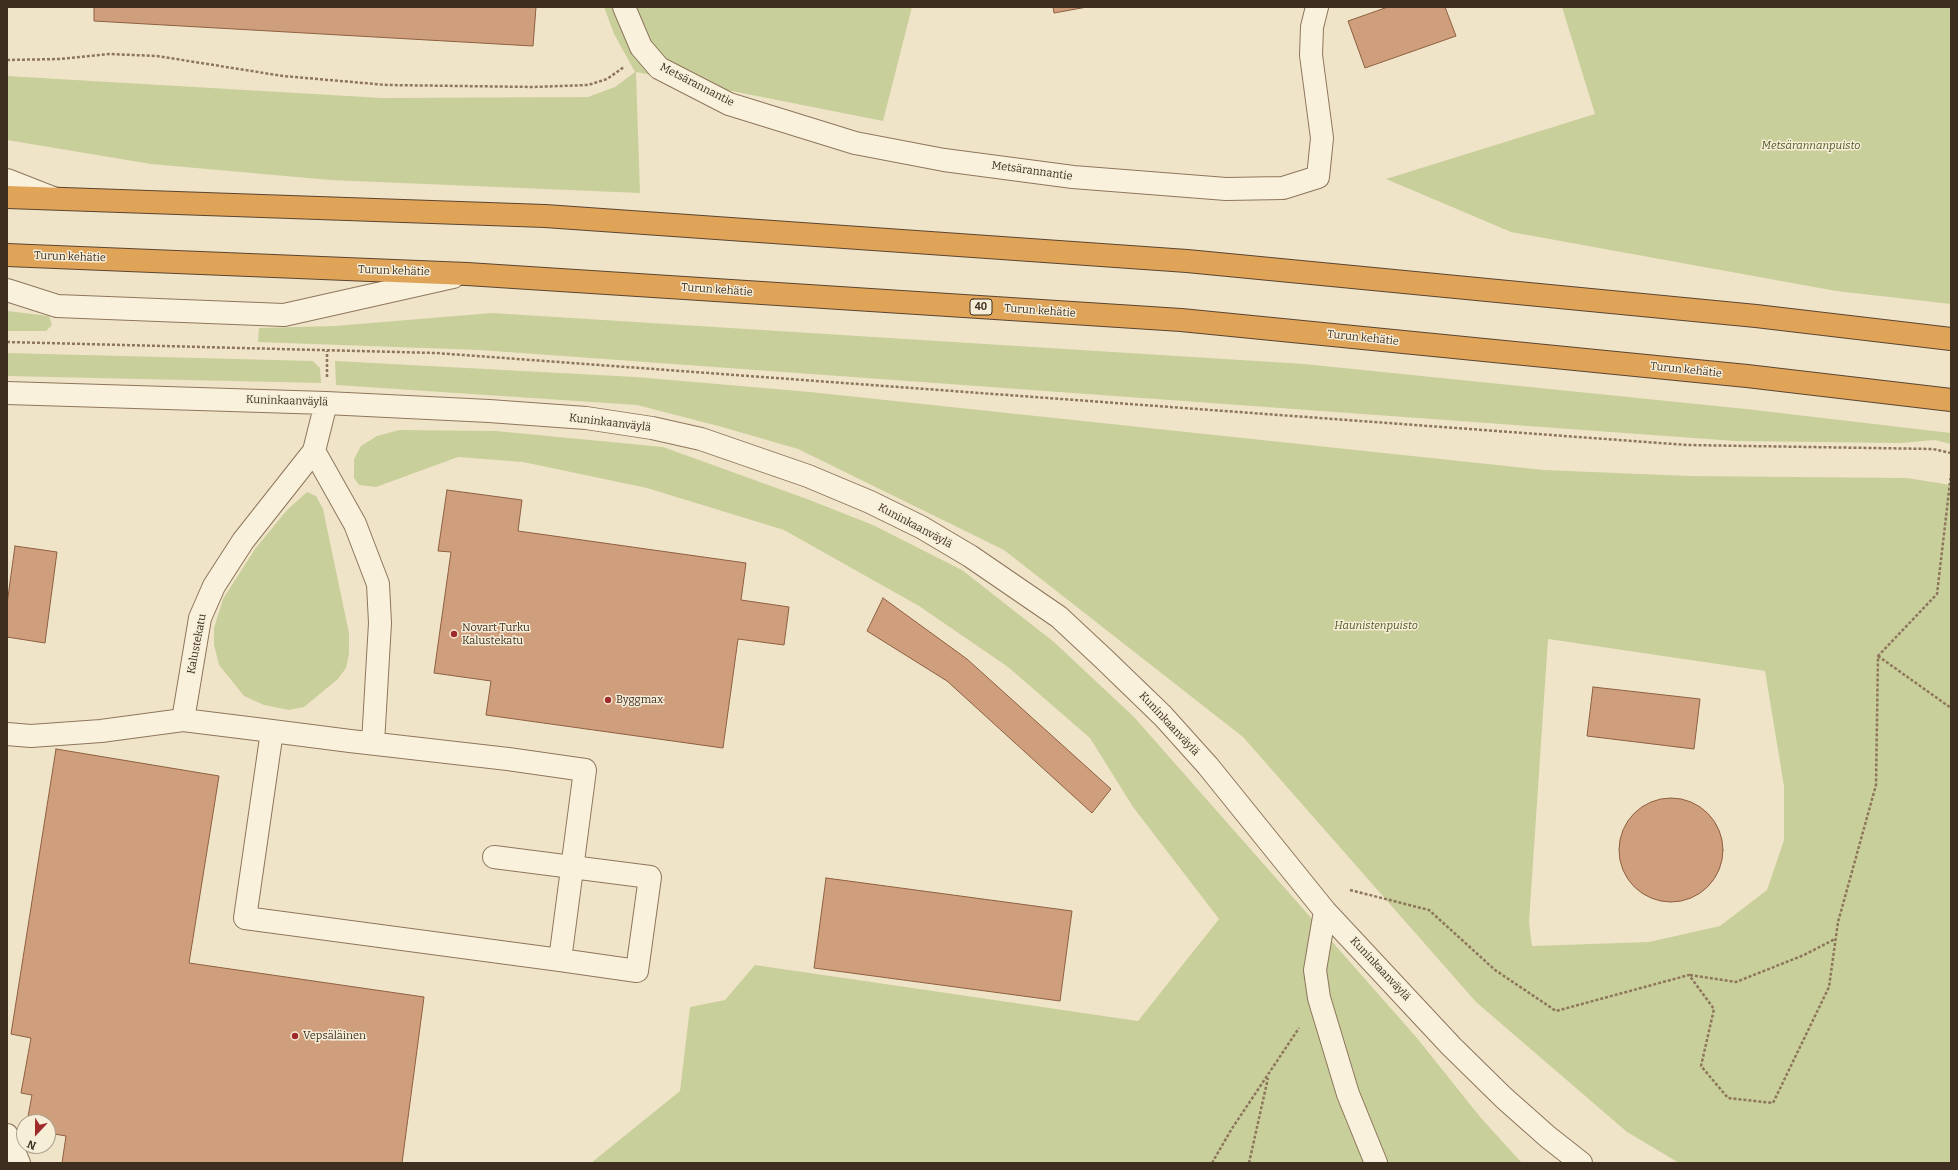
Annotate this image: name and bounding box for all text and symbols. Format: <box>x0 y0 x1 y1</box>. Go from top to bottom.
street label: Metsärannantie <box>658 61 736 109</box>
park label: Metsärannanpuisto <box>1762 139 1860 153</box>
street label: Metsärannantie <box>991 159 1073 183</box>
street label: Turun kehätie <box>34 249 106 265</box>
street label: Turun kehätie <box>358 263 430 279</box>
street label: Turun kehätie <box>681 281 753 299</box>
road number: 40 <box>970 299 992 315</box>
street label: Turun kehätie <box>1004 302 1076 320</box>
street label: Turun kehätie <box>1327 328 1399 348</box>
street label: Turun kehätie <box>1650 360 1722 380</box>
street label: Kuninkaanväylä <box>246 393 328 409</box>
street label: Kuninkaanväylä <box>568 411 652 435</box>
street label: Kuninkaanväylä <box>876 501 954 551</box>
street label: Kalustekatu <box>185 613 209 675</box>
park label: Haunistenpuisto <box>1334 619 1418 633</box>
place label: Novart Turku Kalustekatu <box>462 621 530 647</box>
marker: Novart Turku Kalustekatu <box>449 629 459 639</box>
street label: Kuninkaanväylä <box>1136 689 1202 759</box>
place label: Byggmax <box>616 693 663 707</box>
marker: Byggmax <box>603 695 613 705</box>
street label: Kuninkaanväylä <box>1347 934 1413 1004</box>
place label: Vepsäläinen <box>303 1029 366 1043</box>
marker: Vepsäläinen <box>290 1031 300 1041</box>
north arrow <box>16 1114 56 1154</box>
text: N <box>25 1137 38 1152</box>

